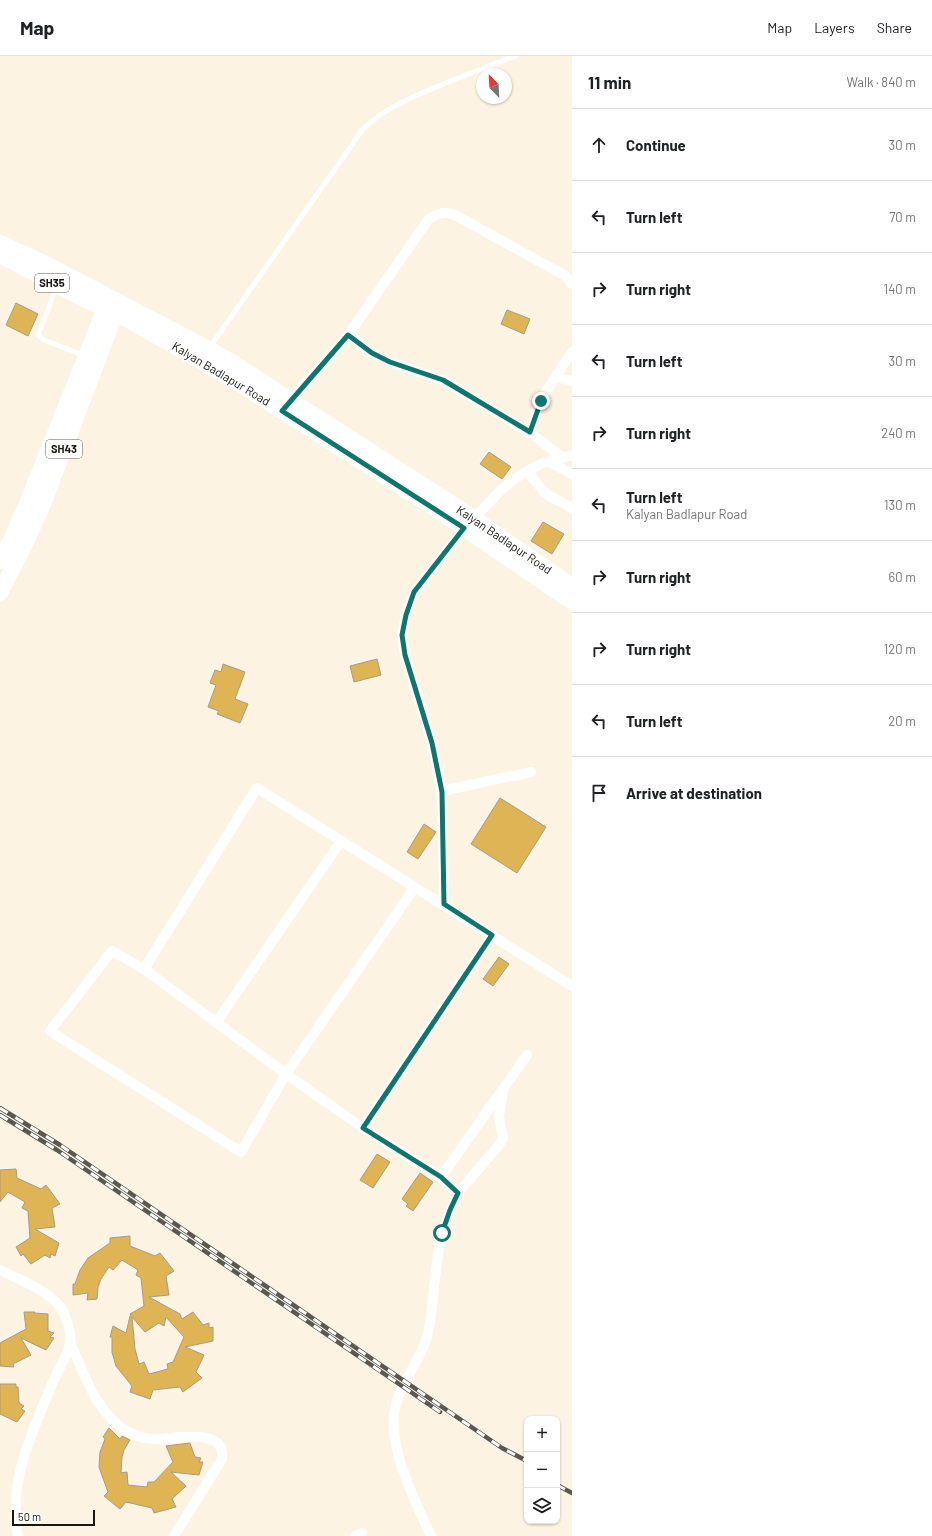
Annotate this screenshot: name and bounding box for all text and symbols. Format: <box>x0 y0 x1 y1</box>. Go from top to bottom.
text: Map <box>20 16 54 39</box>
text: Map <box>767 19 792 36</box>
text: Layers <box>814 19 855 36</box>
text: Share <box>877 19 912 36</box>
north arrow <box>476 68 512 104</box>
text: 11 min <box>588 72 631 92</box>
text: Walk · 840 m <box>846 74 916 90</box>
icon: ahead <box>588 134 610 156</box>
text: Continue <box>626 136 686 154</box>
text: 30 m <box>889 137 916 153</box>
icon: left <box>588 206 610 228</box>
text: Turn left <box>626 208 682 226</box>
text: 70 m <box>889 209 916 225</box>
road number: SH35 <box>35 274 69 292</box>
icon: right <box>588 278 610 300</box>
text: Turn right <box>626 280 691 298</box>
text: 140 m <box>884 281 916 297</box>
street label: Kalyan Badlapur Road <box>170 338 273 408</box>
icon: left <box>588 350 610 372</box>
text: Turn left <box>626 352 682 370</box>
text: 30 m <box>889 353 916 369</box>
route end <box>532 392 550 410</box>
icon: right <box>588 422 610 444</box>
text: Turn right <box>626 424 691 442</box>
text: 240 m <box>881 425 916 441</box>
road number: SH43 <box>46 440 82 458</box>
text: Turn left <box>626 488 682 506</box>
icon: left <box>588 494 610 516</box>
text: 130 m <box>884 497 916 513</box>
street label: Kalyan Badlapur Road <box>454 502 555 576</box>
text: Kalyan Badlapur Road <box>626 506 747 522</box>
icon: right <box>588 566 610 588</box>
text: Turn right <box>626 568 691 586</box>
text: 60 m <box>889 569 916 585</box>
icon: right <box>588 638 610 660</box>
text: Turn right <box>626 640 691 658</box>
text: 120 m <box>884 641 916 657</box>
icon: left <box>588 710 610 732</box>
text: Turn left <box>626 712 682 730</box>
text: 20 m <box>888 713 916 729</box>
icon: arrive <box>588 782 610 804</box>
text: Arrive at destination <box>626 784 762 802</box>
route start <box>433 1224 451 1242</box>
map controls <box>524 1416 560 1524</box>
button: + <box>524 1416 560 1452</box>
button: − <box>524 1452 560 1488</box>
button: layers <box>524 1488 560 1524</box>
scale bar <box>12 1508 95 1527</box>
text: 50 m <box>18 1510 41 1523</box>

